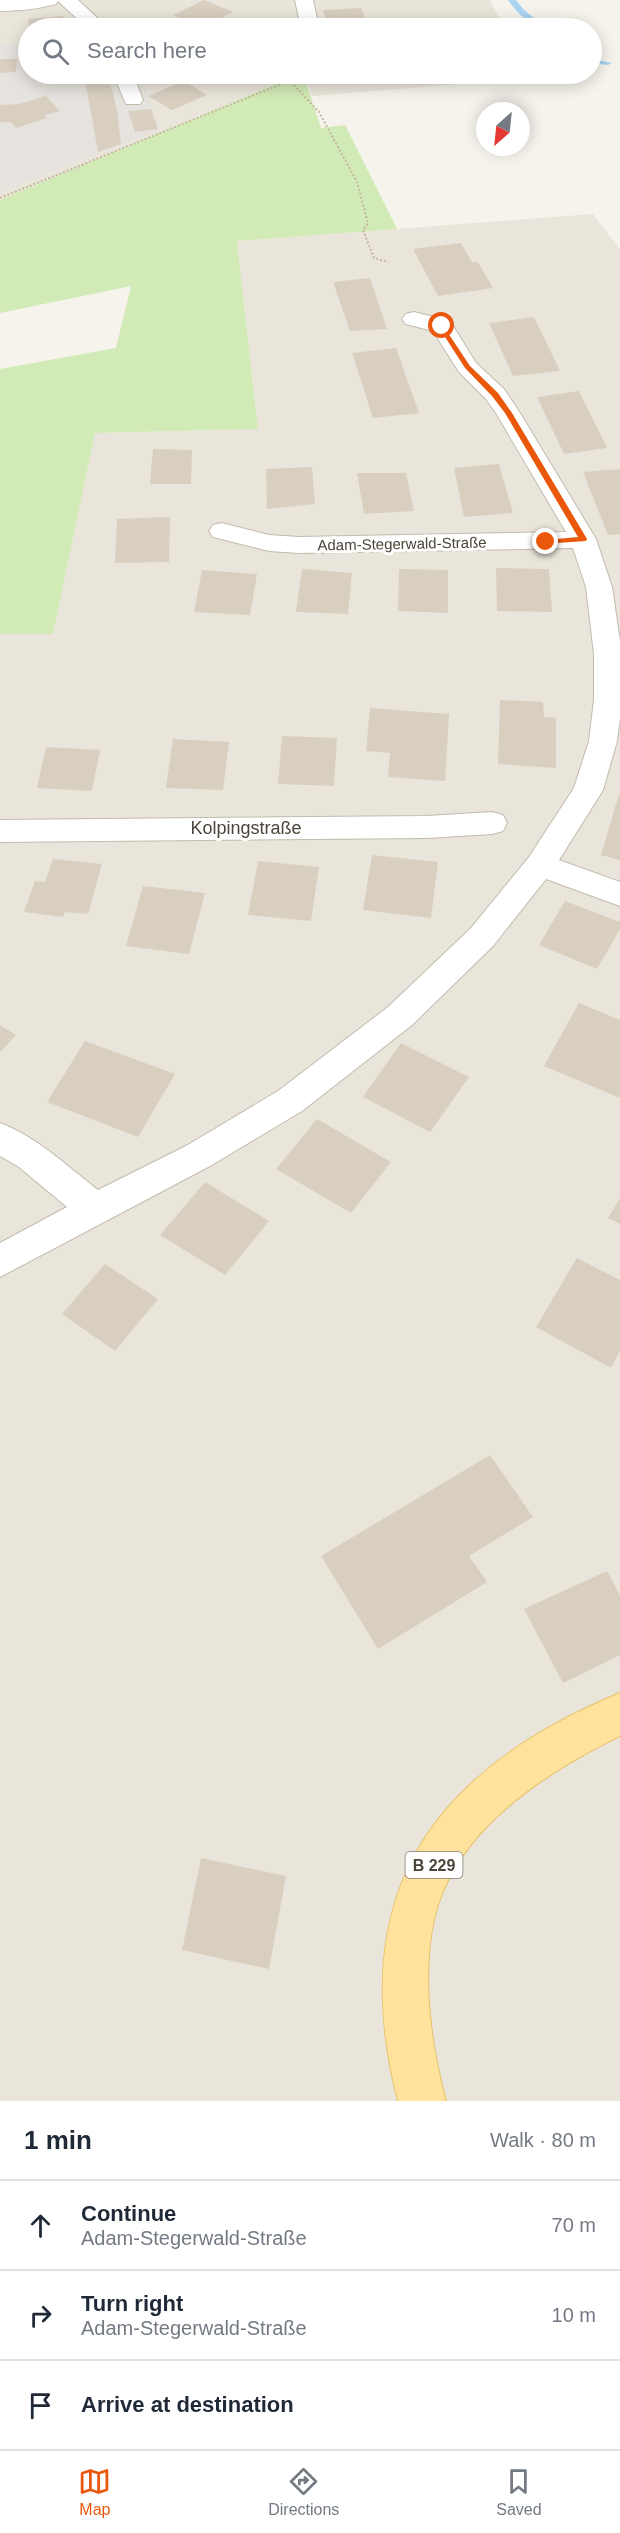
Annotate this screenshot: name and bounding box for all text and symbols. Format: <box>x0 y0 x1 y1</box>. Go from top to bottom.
search box <box>18 18 602 84</box>
icon: search <box>39 35 72 68</box>
text: Search here <box>87 38 207 63</box>
north arrow <box>476 102 530 156</box>
route start <box>428 312 454 338</box>
route end <box>532 528 558 554</box>
street label: Adam-Stegerwald-Straße <box>317 534 487 553</box>
street label: Kolpingstraße <box>190 818 302 838</box>
road number: B 229 <box>406 1852 462 1878</box>
text: 1 min <box>24 2125 92 2155</box>
text: Walk · 80 m <box>490 2129 596 2151</box>
text: Continue <box>81 2201 176 2226</box>
icon: ahead <box>24 2209 57 2242</box>
text: 70 m <box>552 2214 596 2236</box>
text: Adam-Stegerwald-Straße <box>81 2227 307 2249</box>
text: Turn right <box>81 2291 183 2316</box>
icon: right <box>24 2299 57 2332</box>
text: 10 m <box>552 2304 596 2326</box>
text: Adam-Stegerwald-Straße <box>81 2317 307 2339</box>
icon: arrive <box>24 2389 57 2422</box>
text: Arrive at destination <box>81 2392 294 2417</box>
tab: Map <box>78 2465 111 2519</box>
tab: Directions <box>268 2465 339 2519</box>
tab: Saved <box>496 2465 542 2519</box>

